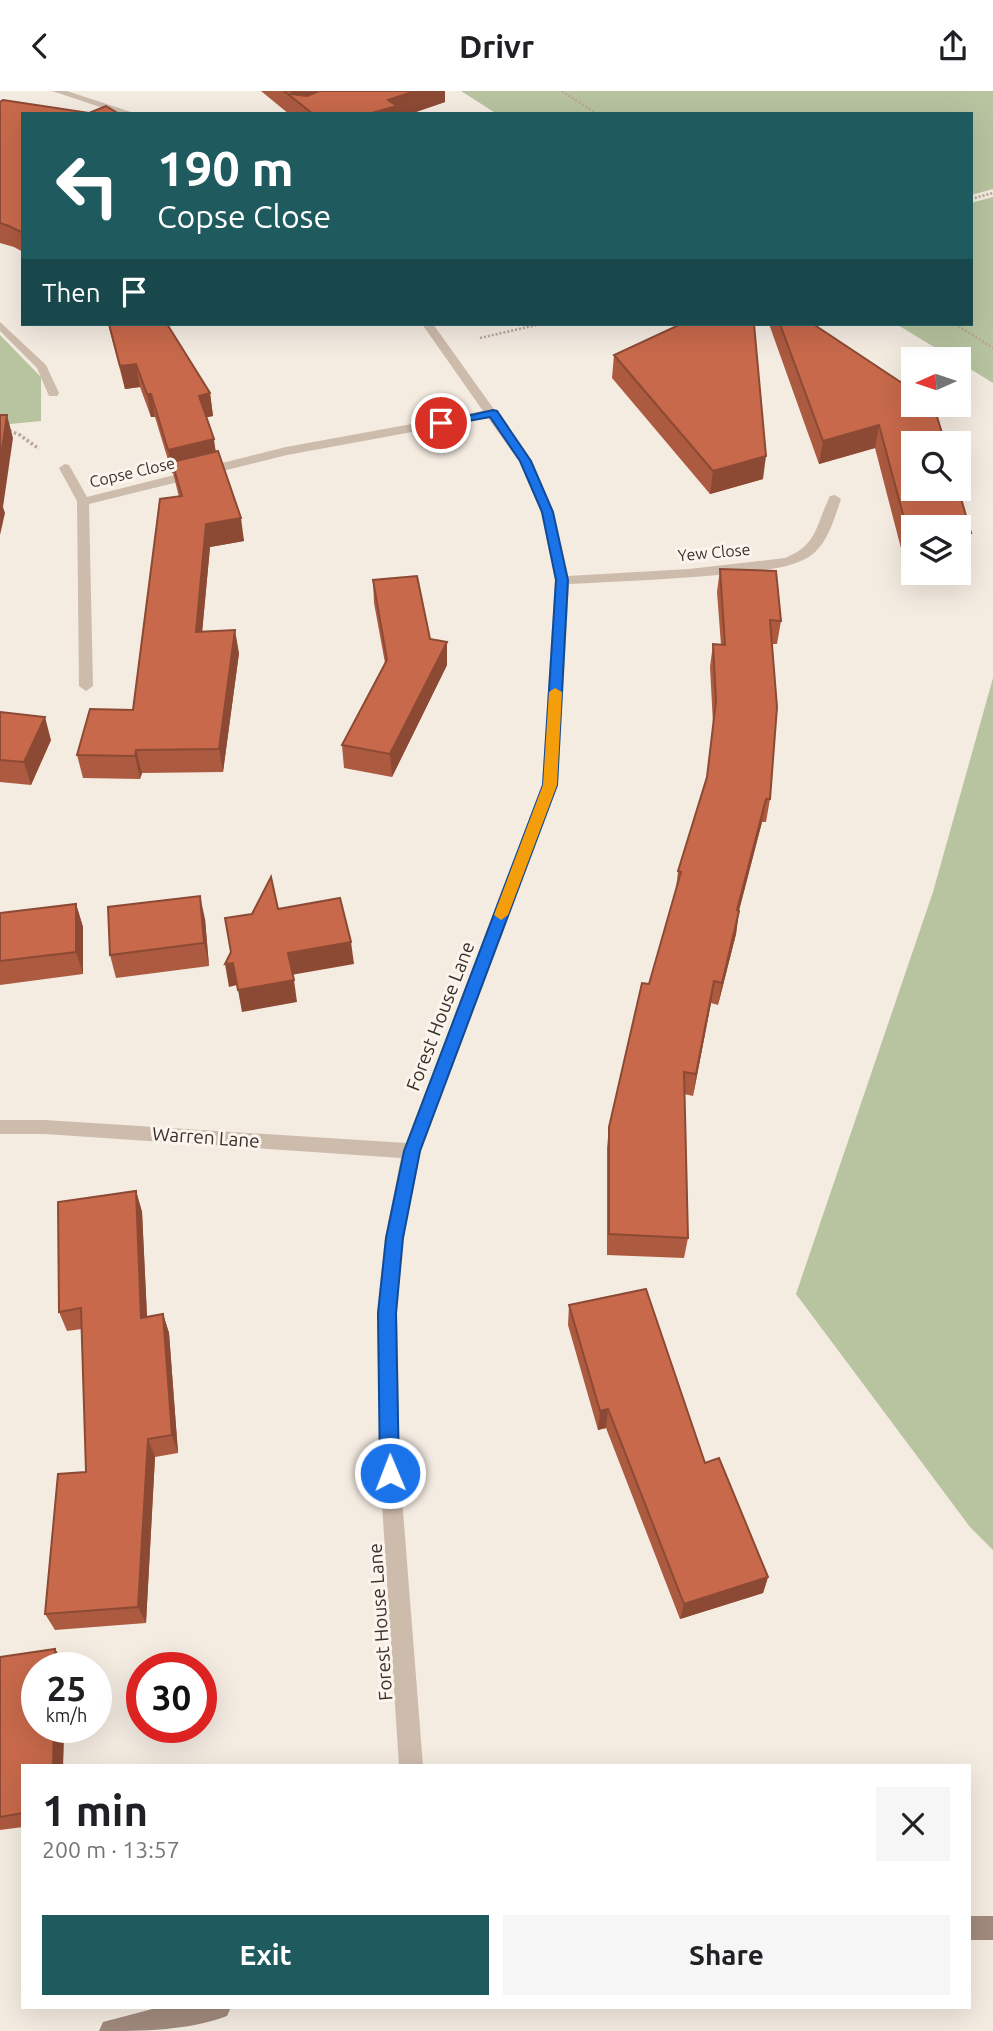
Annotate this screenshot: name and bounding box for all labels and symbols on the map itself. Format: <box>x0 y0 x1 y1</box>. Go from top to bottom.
north arrow <box>901 347 971 417</box>
pin <box>411 393 471 453</box>
street label: Copse Close <box>88 453 176 491</box>
street label: Yew Close <box>677 540 751 564</box>
street label: Forest House Lane <box>401 938 479 1094</box>
street label: Warren Lane <box>151 1122 261 1152</box>
position arrow <box>353 1436 427 1510</box>
street label: Forest House Lane <box>364 1542 396 1702</box>
speed limit sign: 30 <box>126 1652 217 1743</box>

